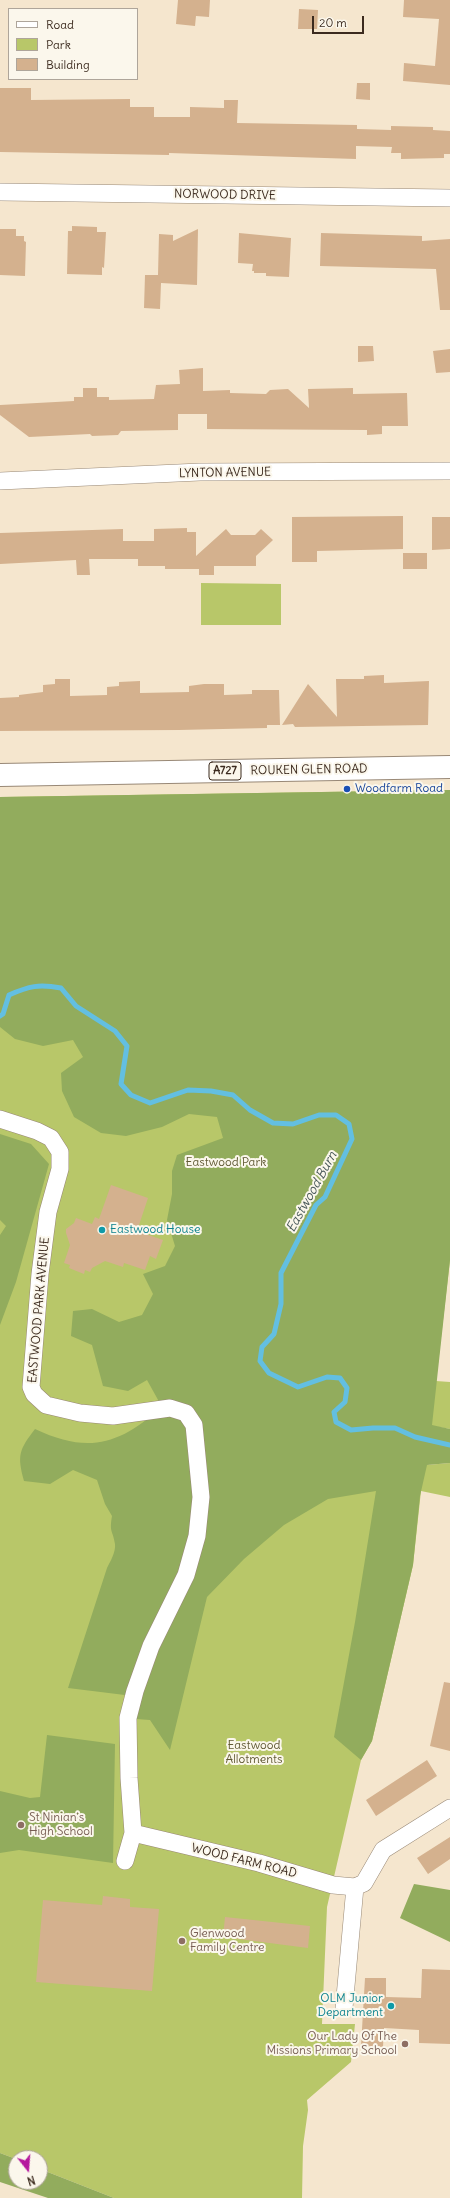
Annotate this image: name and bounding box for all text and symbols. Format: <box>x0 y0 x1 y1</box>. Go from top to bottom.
legend <box>8 8 138 80</box>
scale bar <box>314 8 366 34</box>
text: 20 m <box>319 15 347 30</box>
text: Road <box>46 17 74 32</box>
text: Park <box>46 37 71 52</box>
text: Building <box>46 57 90 72</box>
street label: NORWOOD DRIVE <box>174 187 276 203</box>
street label: LYNTON AVENUE <box>179 465 271 481</box>
road number: A727 <box>209 762 241 780</box>
street label: ROUKEN GLEN ROAD <box>250 762 368 778</box>
place label: Woodfarm Road <box>355 782 443 796</box>
marker: Woodfarm Road <box>342 784 352 794</box>
water label: Eastwood Burn <box>283 1149 341 1235</box>
park label: Eastwood Park <box>186 1156 266 1170</box>
place label: Eastwood House <box>110 1223 200 1237</box>
marker: Eastwood House <box>97 1225 107 1235</box>
street label: EASTWOOD PARK AVENUE <box>25 1236 53 1384</box>
park label: Eastwood Allotments <box>225 1739 283 1767</box>
place label: St Ninian's High School <box>29 1811 93 1839</box>
marker: St Ninian's High School <box>16 1820 26 1830</box>
street label: WOOD FARM ROAD <box>190 1841 298 1881</box>
place label: Glenwood Family Centre <box>190 1927 265 1955</box>
marker: Glenwood Family Centre <box>177 1936 187 1946</box>
place label: OLM Junior Department <box>318 1992 383 2020</box>
marker: OLM Junior Department <box>386 2001 396 2011</box>
place label: Our Lady Of The Missions Primary School <box>266 2030 397 2058</box>
marker: Our Lady Of The Missions Primary School <box>400 2039 410 2049</box>
north arrow <box>8 2150 48 2190</box>
text: N <box>26 2173 37 2188</box>

